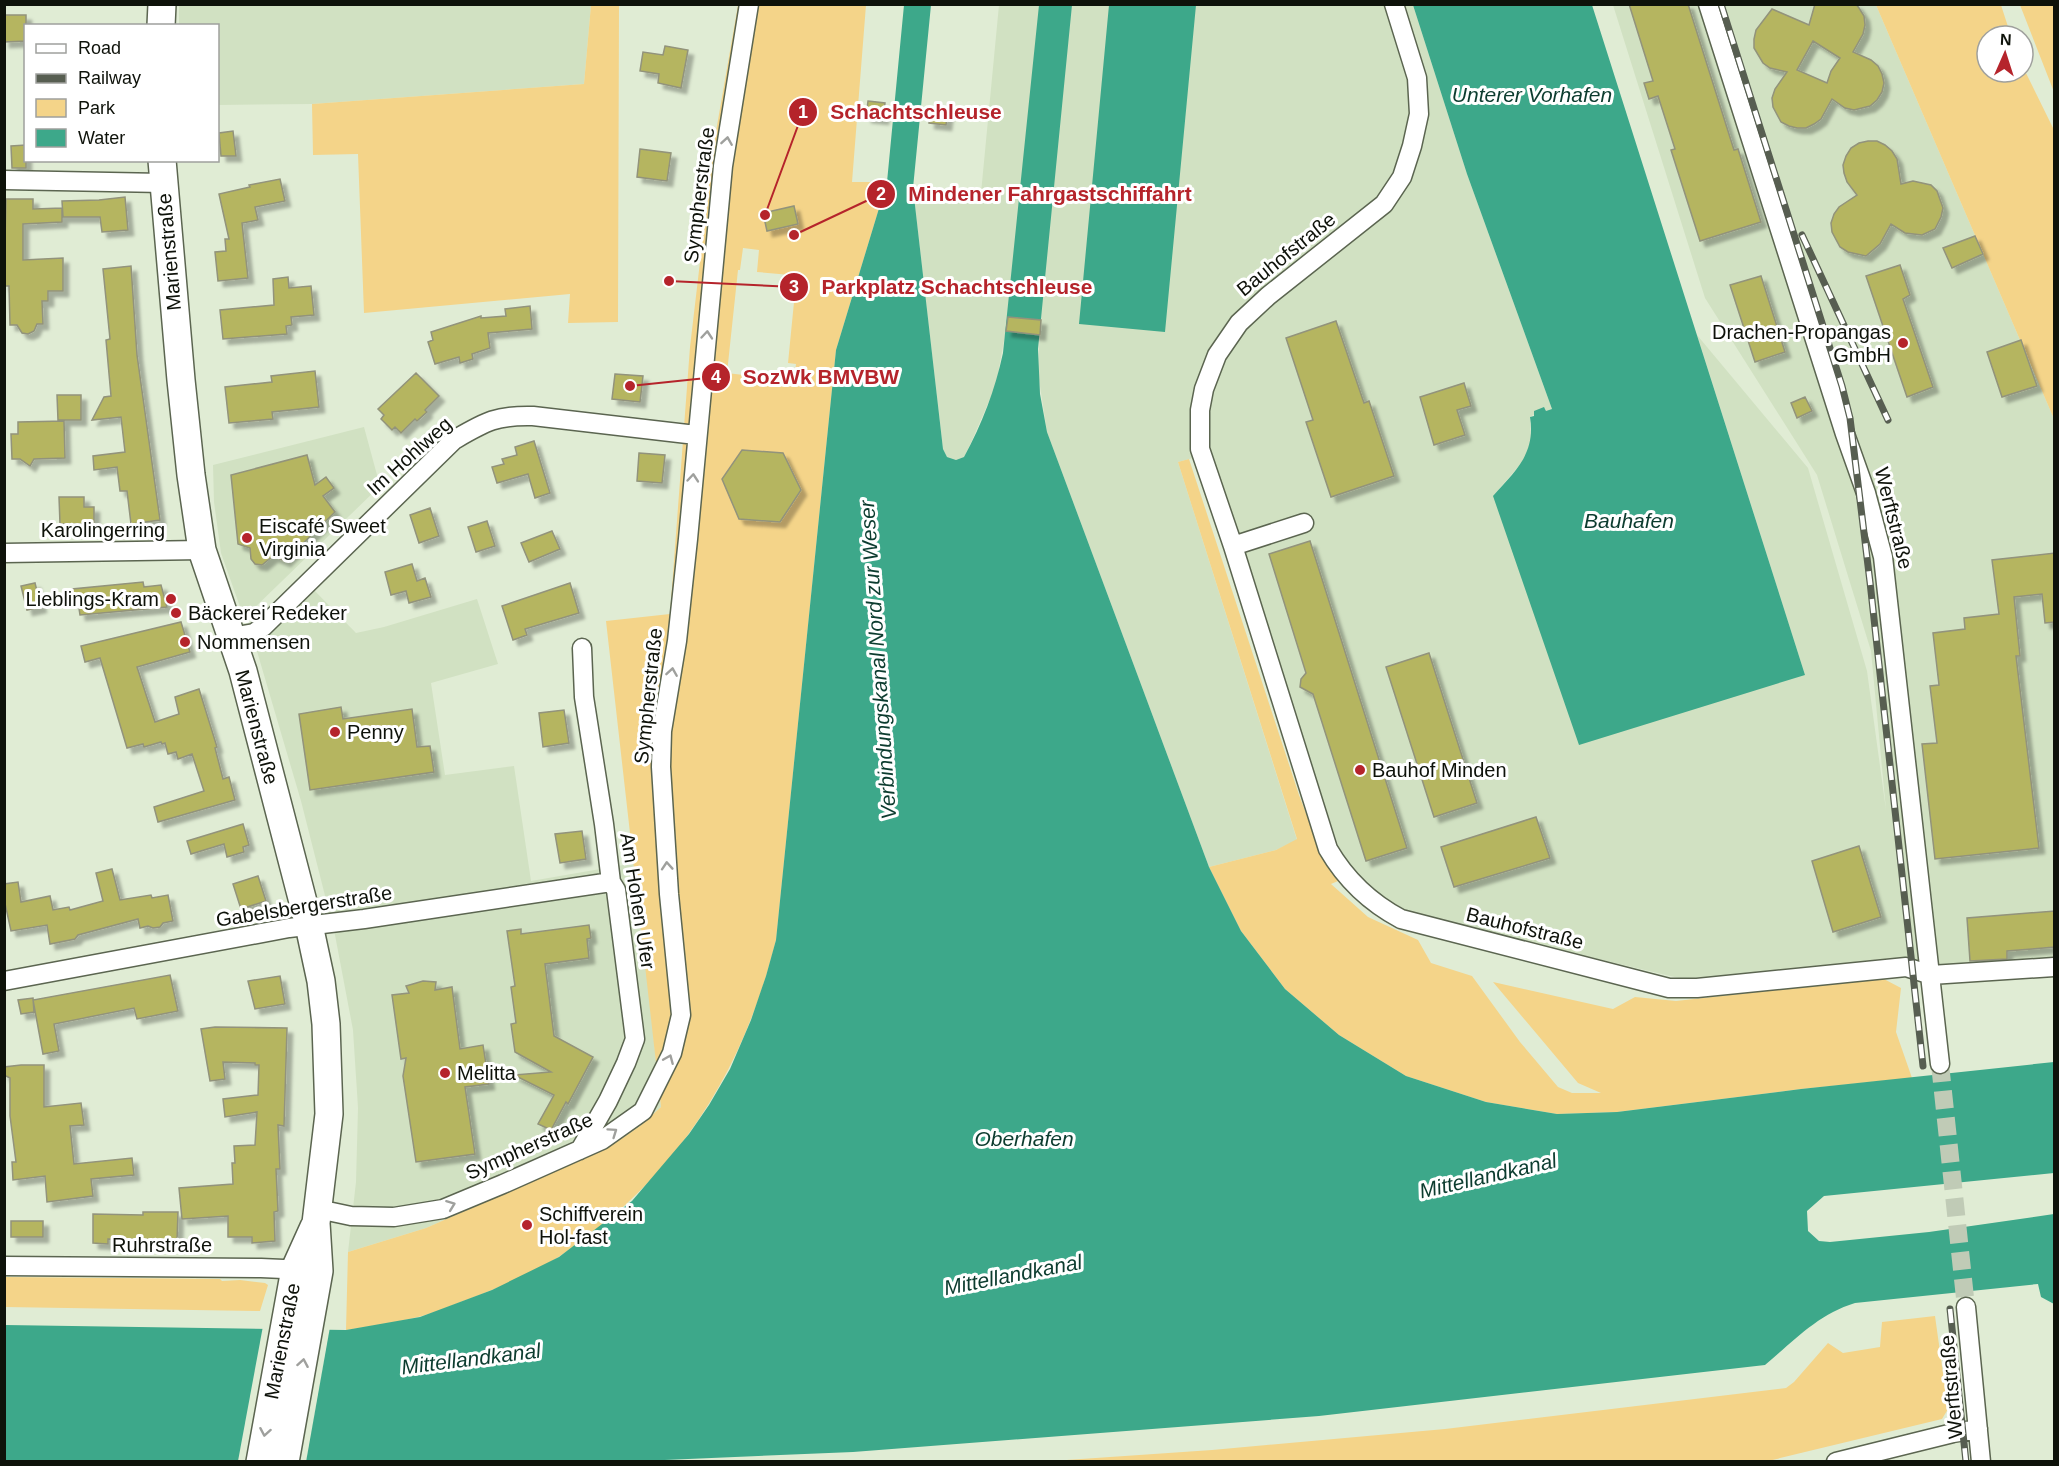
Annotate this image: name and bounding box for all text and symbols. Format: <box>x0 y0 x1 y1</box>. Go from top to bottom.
legend <box>24 24 219 162</box>
north arrow <box>1975 24 2035 84</box>
text: N <box>2000 31 2012 48</box>
text: Road <box>78 38 121 58</box>
text: Railway <box>78 68 141 88</box>
water label: Unterer Vorhafen <box>1452 83 1612 106</box>
callout: Schachtschleuse <box>788 93 1014 132</box>
text: Park <box>78 98 116 118</box>
text: Schachtschleuse <box>830 100 1002 123</box>
text: 1 <box>798 102 808 122</box>
street label: Sympherstraße <box>680 126 718 264</box>
text: Water <box>78 128 125 148</box>
one-way arrow <box>720 136 733 146</box>
callout: Mindener Fahrgastschiffahrt <box>866 174 1204 213</box>
text: Mindener Fahrgastschiffahrt <box>908 182 1192 205</box>
text: 2 <box>876 184 886 204</box>
street label: Marienstraße <box>153 192 185 312</box>
street label: Bauhofstraße <box>1232 208 1340 300</box>
callout: Parkplatz Schachtschleuse <box>779 267 1104 306</box>
text: Parkplatz Schachtschleuse <box>822 275 1092 298</box>
text: 3 <box>789 277 799 297</box>
place label: Drachen-Propangas GmbH <box>1712 321 1891 366</box>
one-way arrow <box>700 330 713 339</box>
marker: Drachen-Propangas GmbH <box>1896 336 1910 350</box>
callout: SozWk BMVBW <box>701 357 911 396</box>
text: SozWk BMVBW <box>743 365 899 388</box>
text: 4 <box>711 367 721 387</box>
street label: Im Hohlweg <box>362 412 456 500</box>
street label: Werftstraße <box>1871 465 1917 571</box>
one-way arrow <box>686 474 699 483</box>
water label: Verbindungskanal Nord zur Weser <box>855 499 900 820</box>
water label: Bauhafen <box>1584 509 1674 532</box>
place label: Eiscafé Sweet Virginia <box>259 515 386 560</box>
street label: Karolingerring <box>41 519 165 541</box>
marker: Eiscafé Sweet Virginia <box>240 531 254 545</box>
place label: Lieblings-Kram <box>26 588 159 610</box>
marker: Lieblings-Kram <box>164 592 178 606</box>
place label: Bäckerei Redeker <box>188 602 347 624</box>
marker: Bäckerei Redeker <box>169 606 183 620</box>
street label: Sympherstraße <box>630 627 666 765</box>
place label: Nommensen <box>197 631 310 653</box>
marker: Nommensen <box>178 635 192 649</box>
street label: Marienstraße <box>231 667 283 787</box>
one-way arrow <box>665 668 677 677</box>
place label: Penny <box>347 721 404 743</box>
marker: Penny <box>328 725 342 739</box>
place label: Bauhof Minden <box>1372 759 1507 781</box>
marker: Bauhof Minden <box>1353 763 1367 777</box>
street label: Am Hohen Ufer <box>616 831 660 971</box>
one-way arrow <box>661 862 674 871</box>
street label: Gabelsbergerstraße <box>214 881 394 931</box>
street label: Bauhofstraße <box>1464 903 1586 953</box>
one-way arrow <box>662 1054 674 1065</box>
place label: Melitta <box>457 1062 517 1084</box>
marker: Melitta <box>438 1066 452 1080</box>
street label: Sympherstraße <box>462 1108 596 1184</box>
water label: Oberhafen <box>974 1127 1074 1150</box>
one-way arrow <box>606 1129 617 1140</box>
water label: Mittellandkanal <box>1417 1148 1560 1202</box>
one-way arrow <box>444 1200 455 1212</box>
place label: Schiffverein Hol-fast <box>539 1203 643 1248</box>
marker: Schiffverein Hol-fast <box>520 1218 534 1232</box>
street label: Ruhrstraße <box>112 1234 212 1256</box>
water label: Mittellandkanal <box>942 1250 1085 1299</box>
street label: Marienstraße <box>260 1281 304 1401</box>
street label: Werftstraße <box>1936 1334 1966 1440</box>
water label: Mittellandkanal <box>400 1338 543 1378</box>
one-way arrow <box>296 1358 309 1368</box>
one-way arrow <box>259 1427 272 1437</box>

